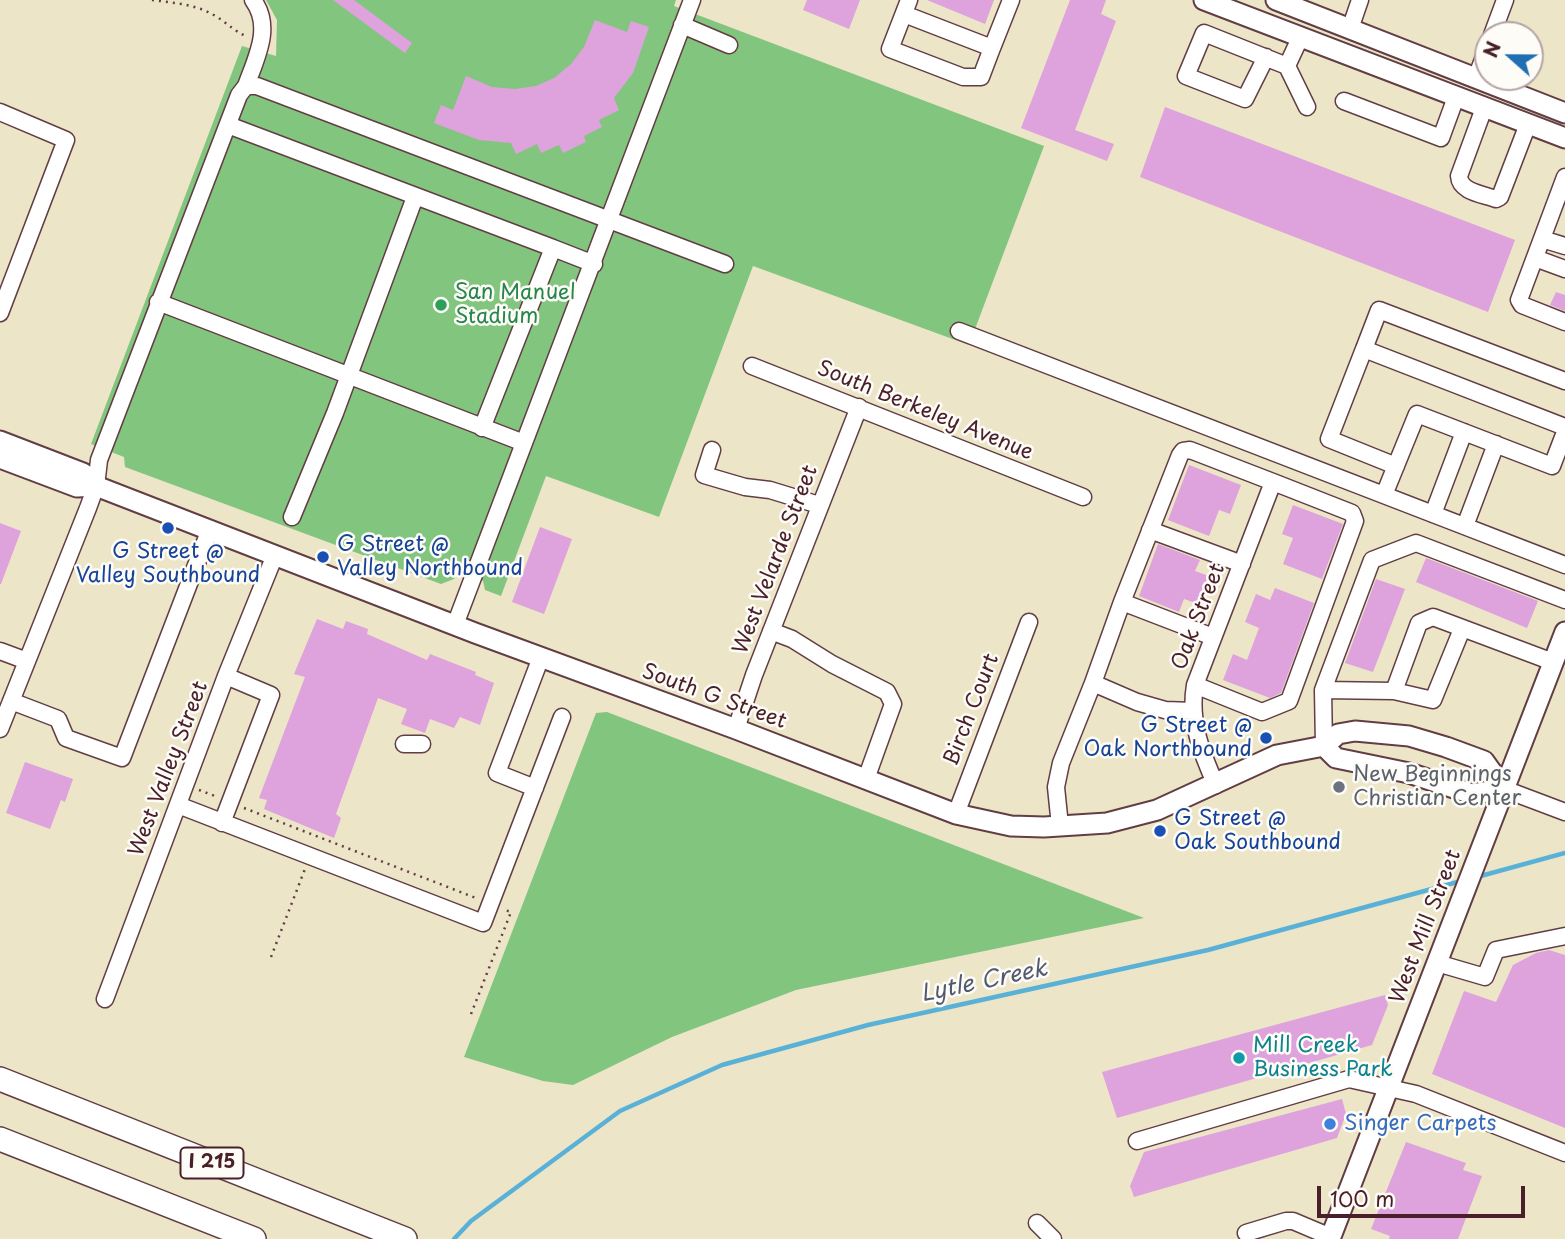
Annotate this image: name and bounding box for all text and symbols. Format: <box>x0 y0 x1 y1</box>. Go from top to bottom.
north arrow <box>1474 21 1544 91</box>
text: N <box>1475 37 1507 61</box>
place label: San Manuel Stadium <box>455 280 576 330</box>
marker: San Manuel Stadium <box>433 297 449 313</box>
street label: South Berkeley Avenue <box>813 356 1037 466</box>
street label: West Velarde Street <box>728 462 824 658</box>
marker: G Street @ Valley Southbound <box>160 520 176 536</box>
place label: G Street @ Valley Northbound <box>337 532 523 582</box>
place label: G Street @ Valley Southbound <box>76 539 260 589</box>
marker: G Street @ Valley Northbound <box>315 549 331 565</box>
street label: Oak Street <box>1167 560 1231 674</box>
street label: Birch Court <box>939 650 1005 770</box>
street label: South G Street <box>638 659 790 735</box>
street label: West Valley Street <box>124 678 214 860</box>
place label: G Street @ Oak Northbound <box>1084 713 1252 763</box>
marker: G Street @ Oak Northbound <box>1258 730 1274 746</box>
place label: New Beginnings Christian Center <box>1353 762 1521 812</box>
marker: New Beginnings Christian Center <box>1331 779 1347 795</box>
place label: G Street @ Oak Southbound <box>1174 806 1341 856</box>
marker: G Street @ Oak Southbound <box>1152 823 1168 839</box>
street label: West Mill Street <box>1385 846 1467 1008</box>
water label: Lytle Creek <box>918 955 1050 1009</box>
place label: Mill Creek Business Park <box>1253 1033 1393 1083</box>
marker: Mill Creek Business Park <box>1231 1050 1247 1066</box>
place label: Singer Carpets <box>1344 1111 1496 1137</box>
marker: Singer Carpets <box>1322 1116 1338 1132</box>
road number: I 215 <box>180 1148 244 1178</box>
scale bar <box>1320 1172 1528 1216</box>
text: 100 m <box>1330 1182 1394 1214</box>

